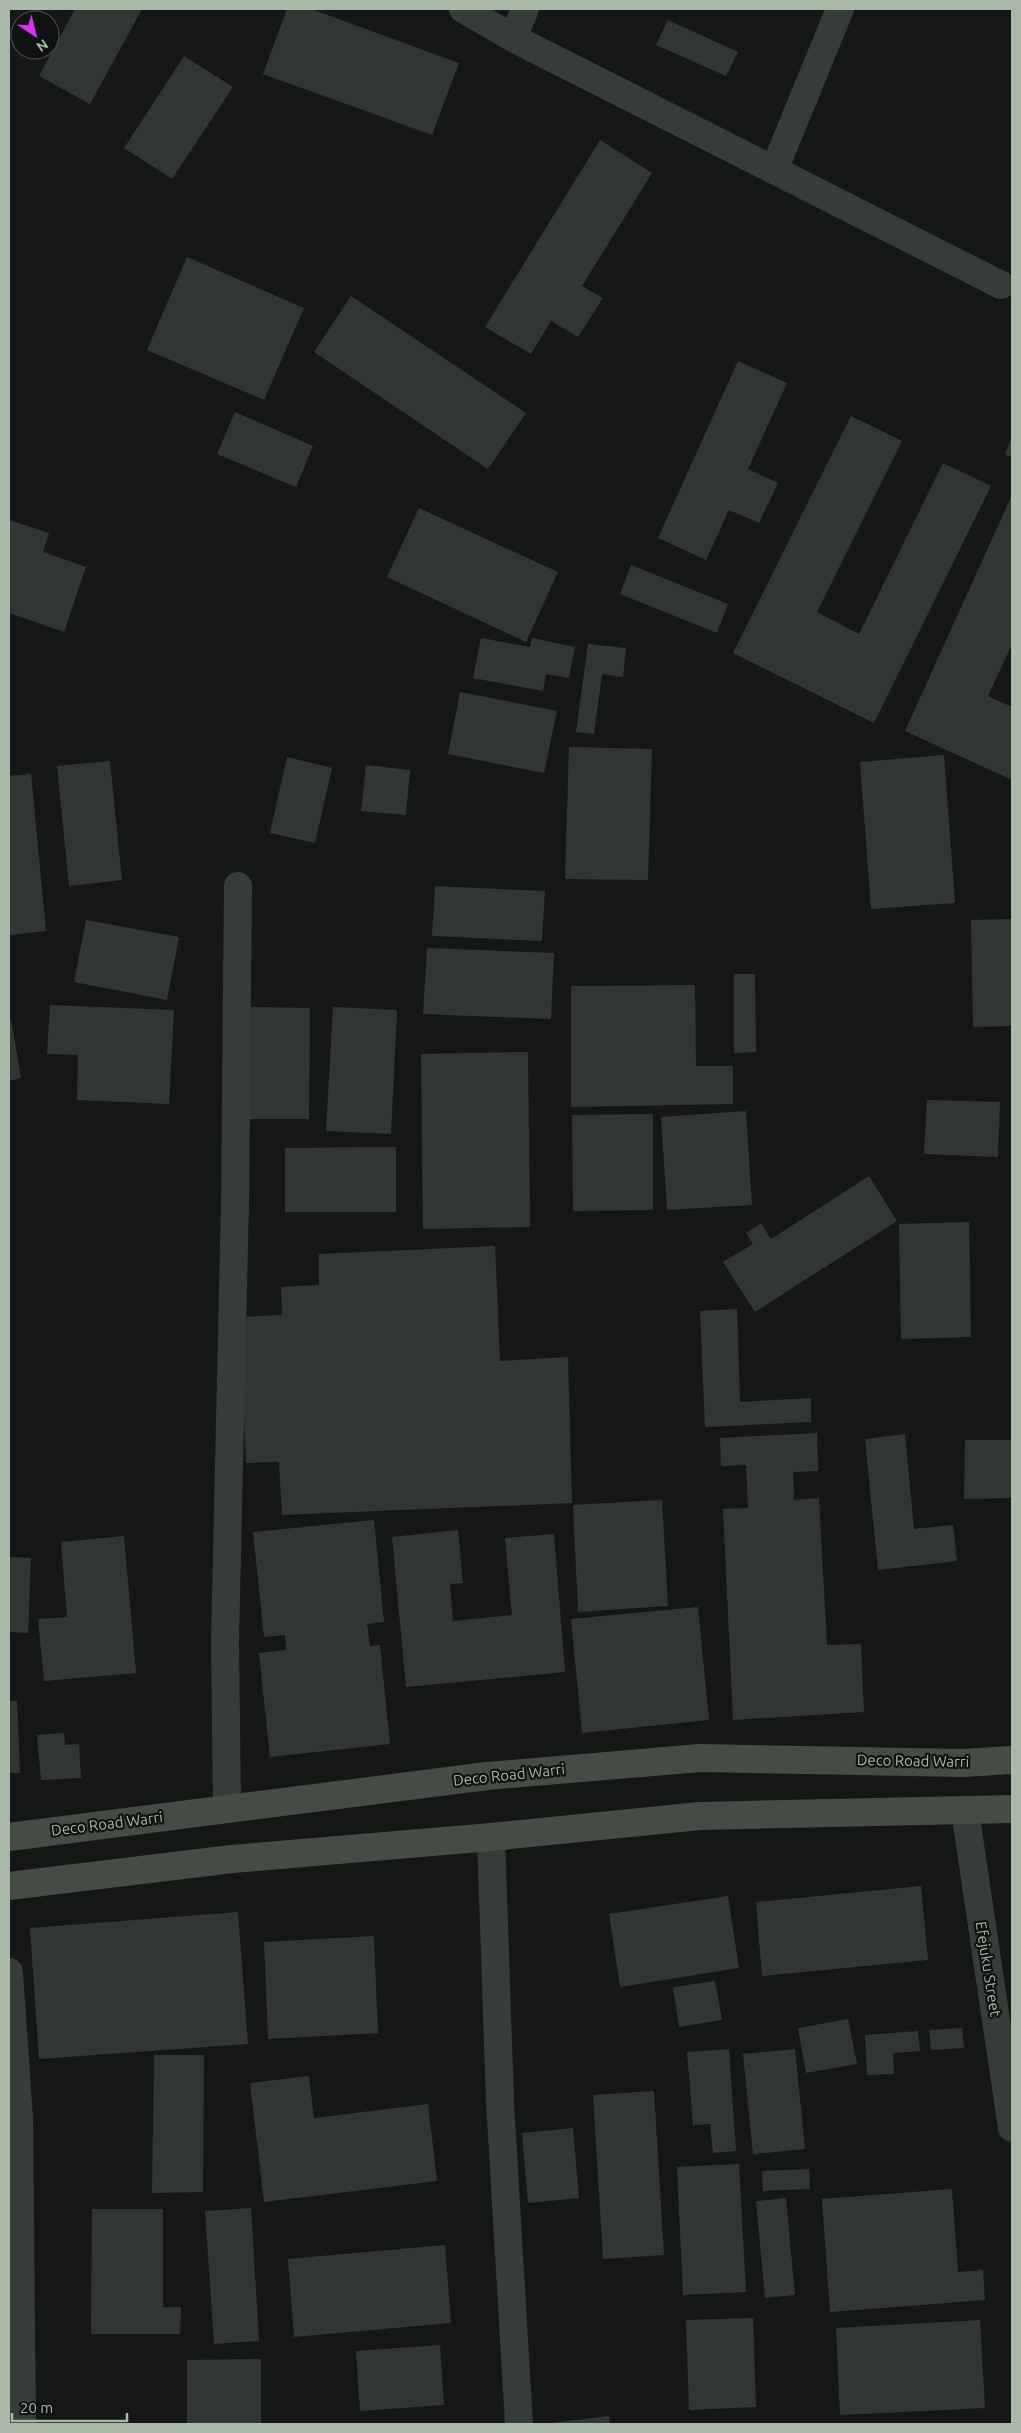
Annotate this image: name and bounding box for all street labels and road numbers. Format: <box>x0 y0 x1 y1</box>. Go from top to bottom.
street label: Deco Road Warri <box>857 1751 969 1770</box>
street label: Deco Road Warri <box>452 1760 566 1789</box>
street label: Deco Road Warri <box>50 1808 164 1839</box>
street label: Efejuku Street <box>973 1920 1004 2018</box>

